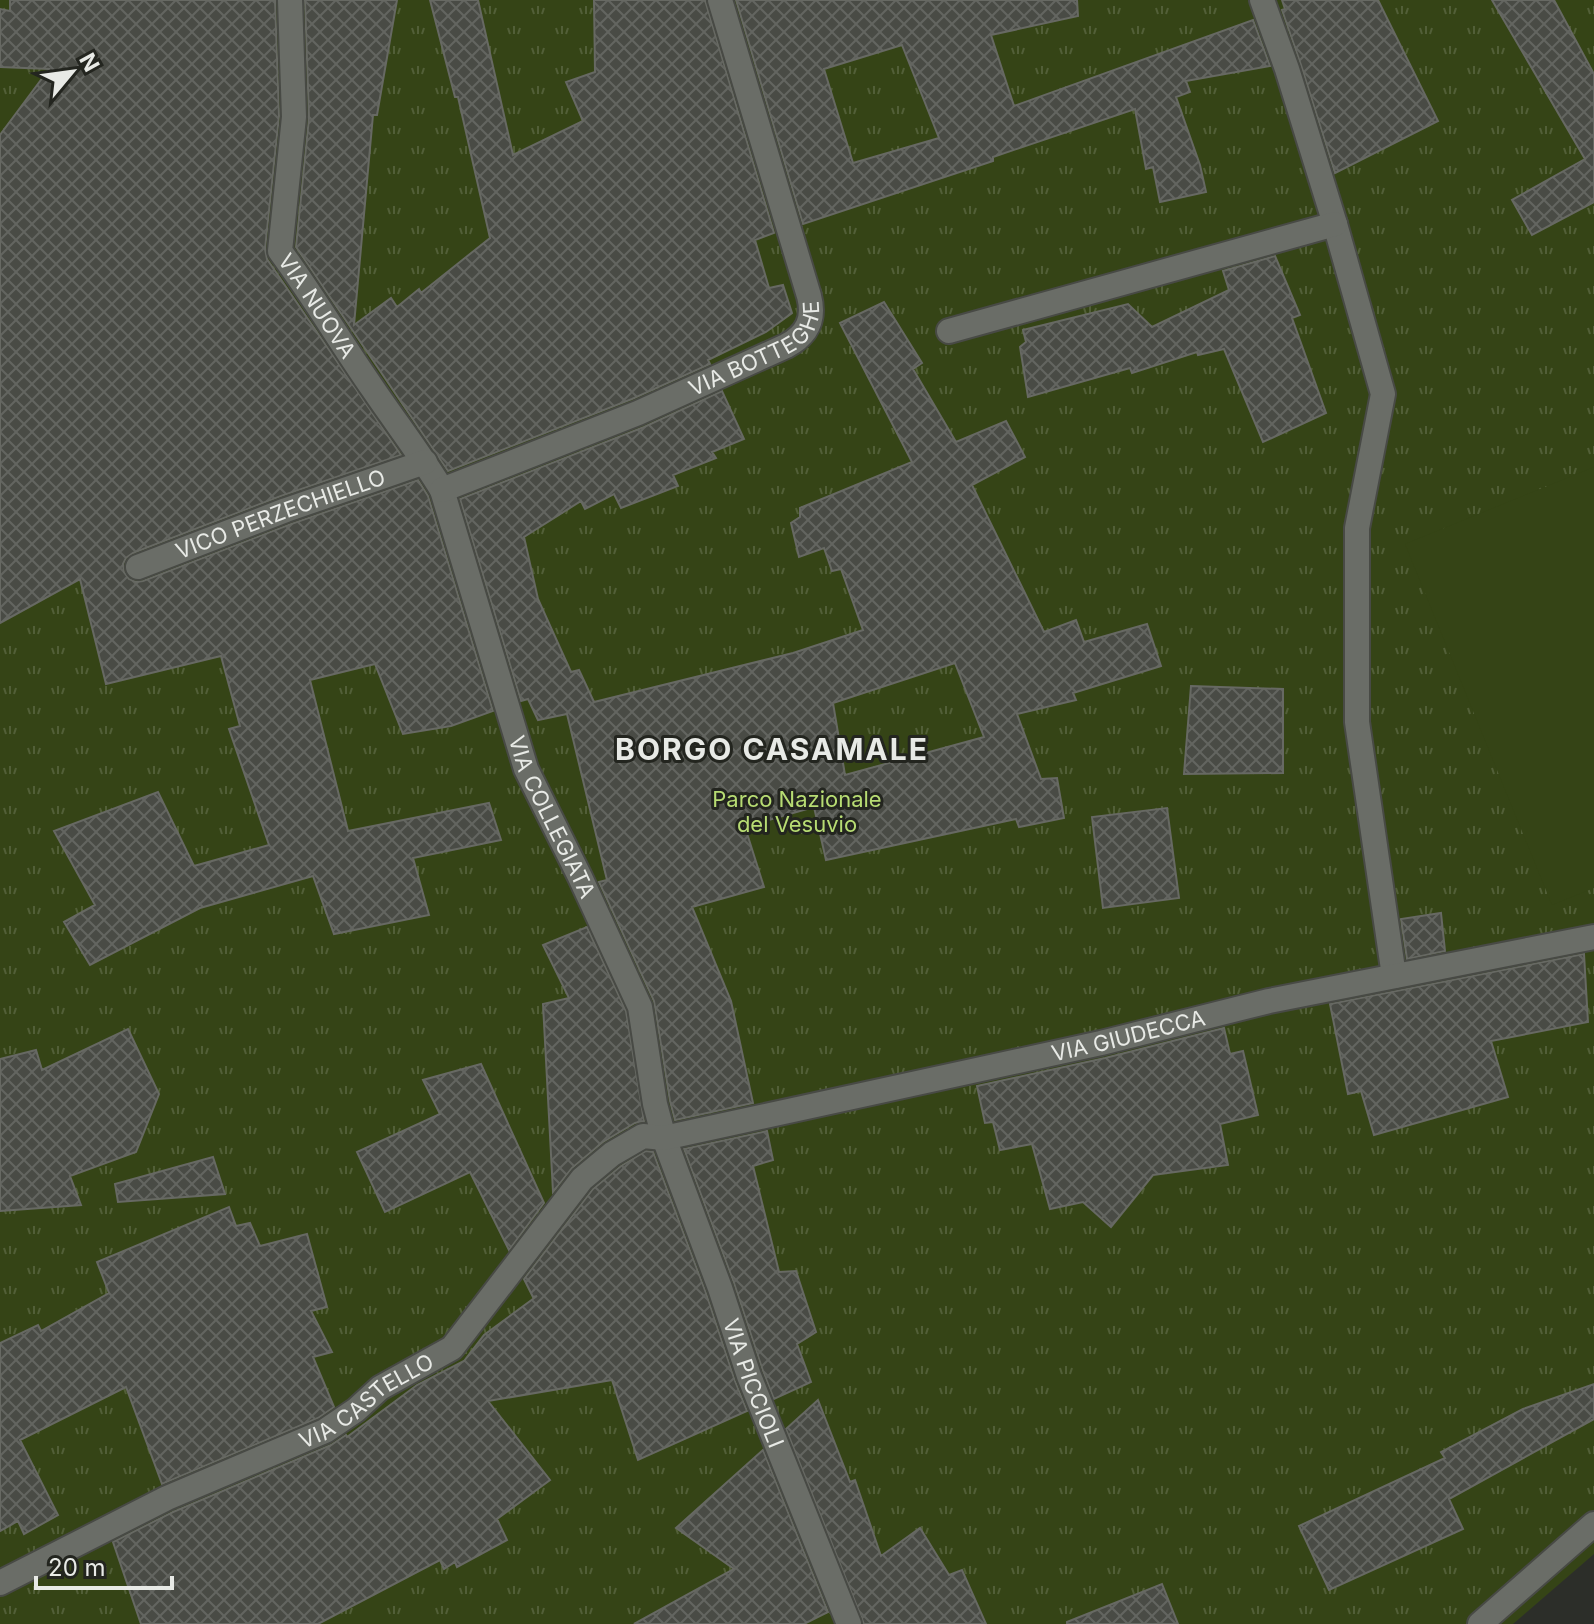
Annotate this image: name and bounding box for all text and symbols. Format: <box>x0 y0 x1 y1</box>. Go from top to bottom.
north arrow <box>32 32 112 112</box>
text: N <box>74 49 105 76</box>
street label: VIA NUOVA <box>273 248 361 363</box>
street label: VIA BOTTEGHE <box>685 300 824 401</box>
street label: VICO PERZECHIELLO <box>172 464 389 564</box>
district label: BORGO CASAMALE <box>615 731 929 767</box>
street label: VIA COLLEGIATA <box>504 732 601 902</box>
park label: Parco Nazionale del Vesuvio <box>712 786 882 837</box>
street label: VIA GIUDECCA <box>1049 1004 1208 1066</box>
street label: VIA PICCIOLI <box>718 1315 789 1451</box>
street label: VIA CASTELLO <box>295 1348 438 1454</box>
scale bar <box>36 1540 172 1590</box>
text: 20 m <box>48 1553 106 1582</box>

